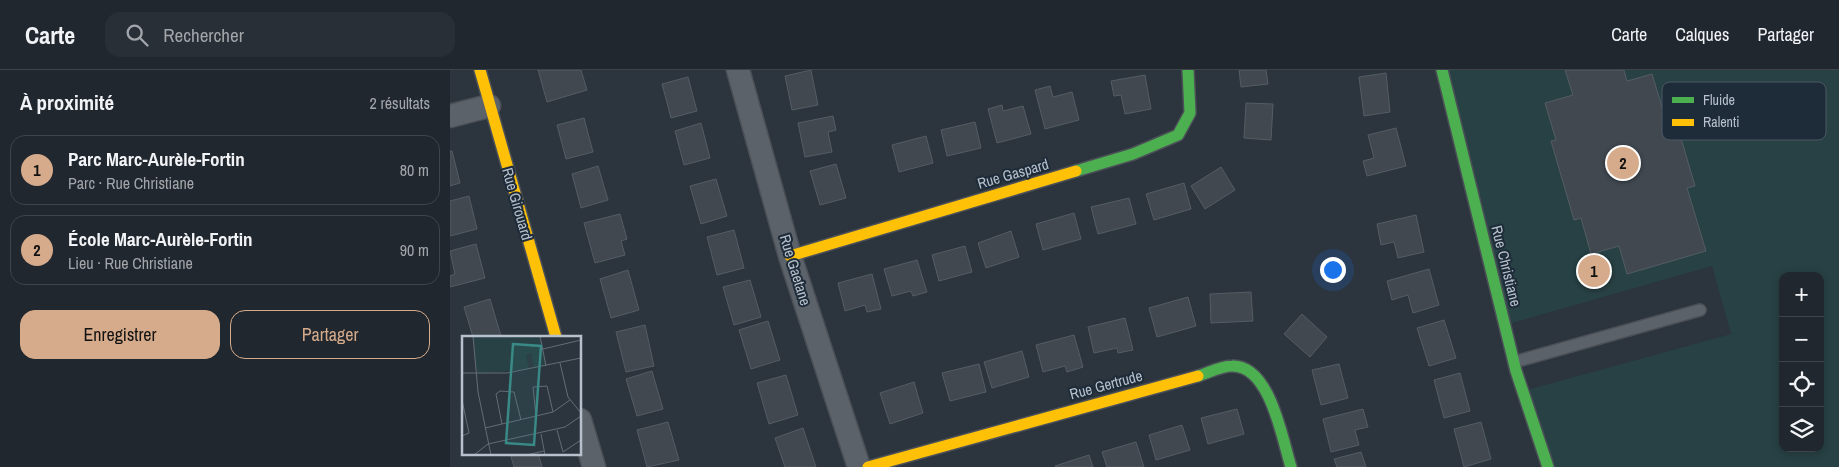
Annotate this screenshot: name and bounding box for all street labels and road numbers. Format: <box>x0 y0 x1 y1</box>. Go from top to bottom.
street label: Rue Gaspard <box>975 153 1051 194</box>
street label: Rue Girouard <box>497 165 538 243</box>
street label: Rue Christiane <box>1486 223 1527 309</box>
street label: Rue Gaetane <box>775 232 816 308</box>
street label: Rue Gertrude <box>1067 365 1145 404</box>

